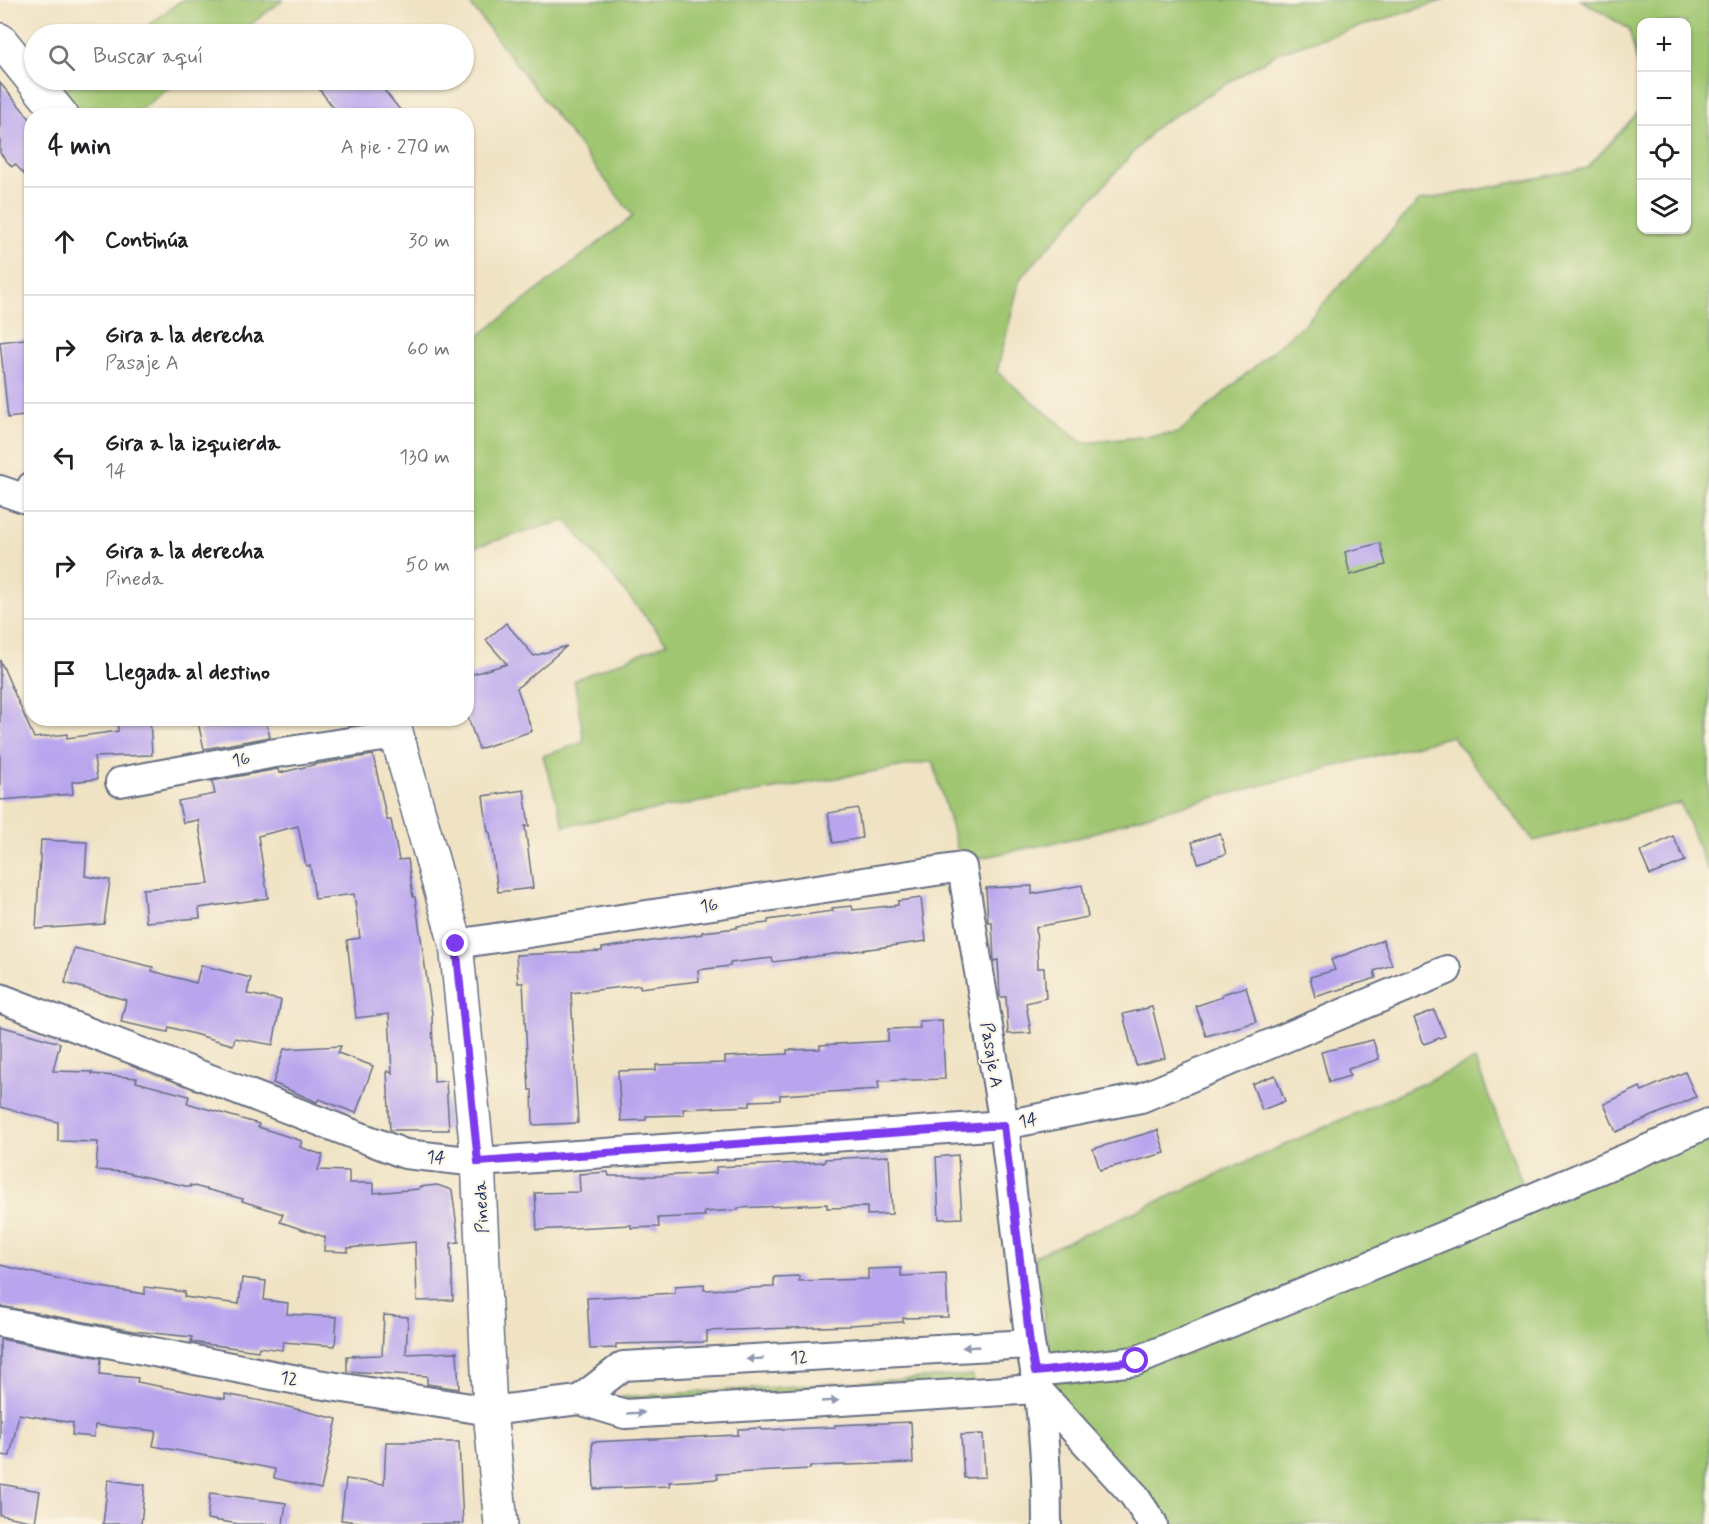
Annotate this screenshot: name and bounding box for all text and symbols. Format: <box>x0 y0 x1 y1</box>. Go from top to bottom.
map controls <box>1637 18 1691 234</box>
button: + <box>1637 18 1691 72</box>
search box <box>24 24 474 90</box>
icon: search <box>45 41 78 74</box>
text: Buscar aquí <box>93 43 204 71</box>
button: − <box>1637 72 1691 126</box>
button: locate <box>1637 126 1691 180</box>
text: 4 min <box>48 130 111 164</box>
text: A pie · 270 m <box>341 134 450 161</box>
button: layers <box>1637 180 1691 234</box>
icon: ahead <box>48 225 81 258</box>
text: Continúa <box>105 227 189 255</box>
text: 30 m <box>408 228 450 255</box>
text: Gira a la derecha <box>105 322 265 350</box>
icon: right <box>48 333 81 366</box>
text: 60 m <box>407 336 450 363</box>
text: Pasaje A <box>105 350 179 377</box>
text: Gira a la izquierda <box>105 430 280 458</box>
icon: left <box>48 441 81 474</box>
text: 130 m <box>399 444 450 471</box>
text: 14 <box>105 458 126 485</box>
text: Gira a la derecha <box>105 538 265 566</box>
icon: right <box>48 549 81 582</box>
text: 50 m <box>405 552 450 579</box>
text: Pineda <box>105 566 163 593</box>
icon: arrive <box>48 657 81 690</box>
text: Llegada al destino <box>105 659 270 687</box>
street label: 16 <box>230 746 252 773</box>
street label: 16 <box>698 893 720 919</box>
route end <box>442 930 468 956</box>
street label: Pasaje A <box>974 1020 1008 1090</box>
street label: 14 <box>1017 1107 1040 1135</box>
street label: 14 <box>425 1145 447 1171</box>
street label: Pineda <box>469 1180 495 1234</box>
one-way arrow <box>962 1343 981 1352</box>
street label: 12 <box>790 1346 808 1370</box>
route start <box>1122 1347 1148 1373</box>
one-way arrow <box>746 1354 765 1364</box>
street label: 12 <box>278 1366 300 1392</box>
one-way arrow <box>821 1397 840 1406</box>
one-way arrow <box>626 1409 645 1418</box>

